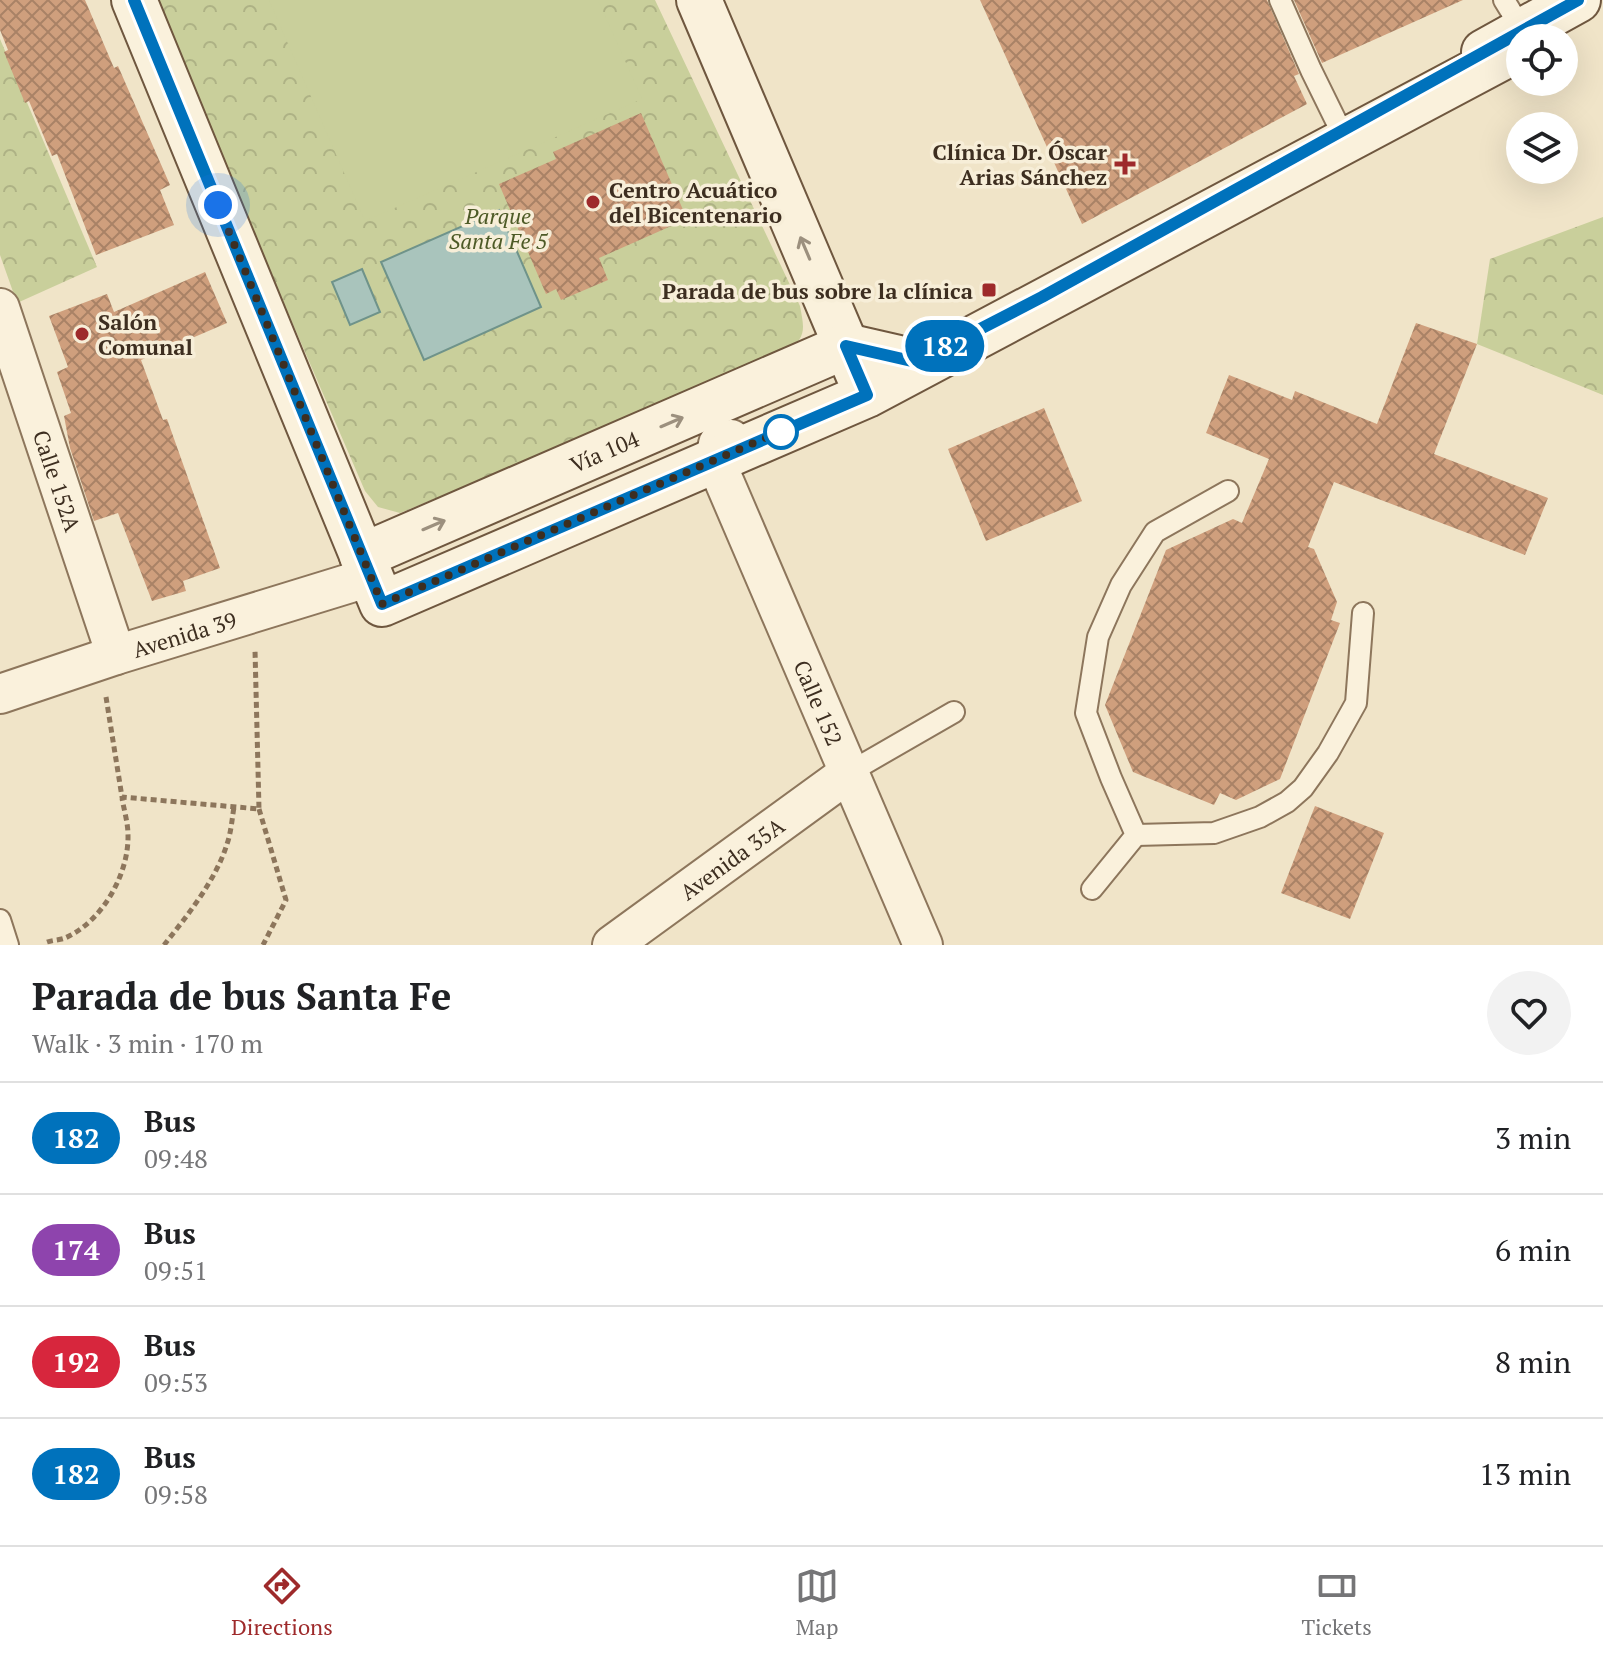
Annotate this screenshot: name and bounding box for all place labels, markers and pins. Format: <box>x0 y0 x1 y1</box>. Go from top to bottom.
place label: Clínica Dr. Óscar Arias Sánchez <box>932 137 1108 191</box>
marker: Clínica Dr. Óscar Arias Sánchez <box>1114 153 1136 175</box>
place label: Centro Acuático del Bicentenario <box>609 175 782 229</box>
marker: Centro Acuático del Bicentenario <box>584 193 602 211</box>
place label: Parada de bus sobre la clínica <box>662 276 973 305</box>
marker: Parada de bus sobre la clínica <box>980 281 998 299</box>
place label: Salón Comunal <box>98 307 193 361</box>
marker: Salón Comunal <box>73 325 91 343</box>
unlabelled marker <box>764 415 798 449</box>

